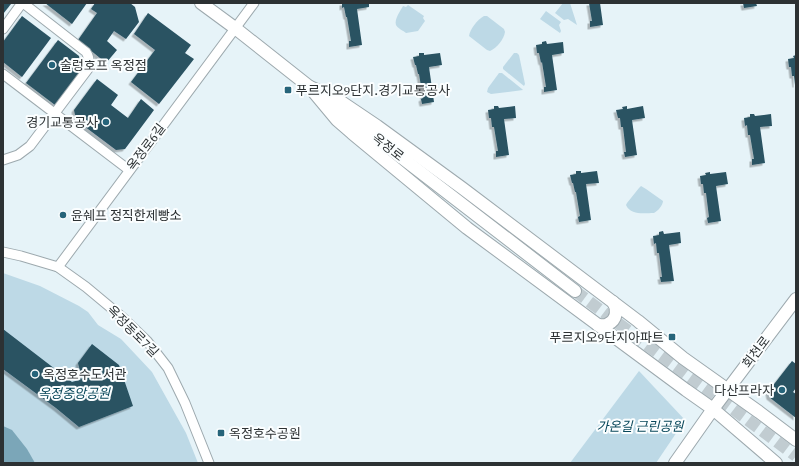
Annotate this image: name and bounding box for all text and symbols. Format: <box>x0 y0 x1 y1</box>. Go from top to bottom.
place label: 술렁호프 옥정점 <box>60 57 147 74</box>
marker: 술렁호프 옥정점 <box>47 60 57 70</box>
place label: 푸르지오9단지.경기교통공사 <box>296 82 450 99</box>
marker: 푸르지오9단지.경기교통공사 <box>283 85 293 95</box>
place label: 경기교통공사 <box>26 114 98 131</box>
marker: 경기교통공사 <box>101 117 111 127</box>
street label: 옥정로6길 <box>123 120 169 174</box>
street label: 옥정로 <box>369 129 407 165</box>
place label: 윤쉐프 정직한제빵소 <box>71 207 182 224</box>
marker: 윤쉐프 정직한제빵소 <box>58 210 68 220</box>
street label: 옥정동로7길 <box>104 302 162 360</box>
place label: 푸르지오9단지아파트 <box>550 329 664 346</box>
marker: 푸르지오9단지아파트 <box>667 332 677 342</box>
street label: 회천로 <box>738 333 774 371</box>
place label: 옥정호수도서관 <box>43 366 127 383</box>
marker: 옥정호수도서관 <box>30 369 40 379</box>
place label: 다산프라자 <box>714 382 774 399</box>
park label: 옥정중앙공원 <box>38 385 111 402</box>
marker: 다산프라자 <box>777 385 787 395</box>
park label: 가온길 근린공원 <box>597 418 684 435</box>
place label: 옥정호수공원 <box>229 425 301 442</box>
marker: 옥정호수공원 <box>216 428 226 438</box>

